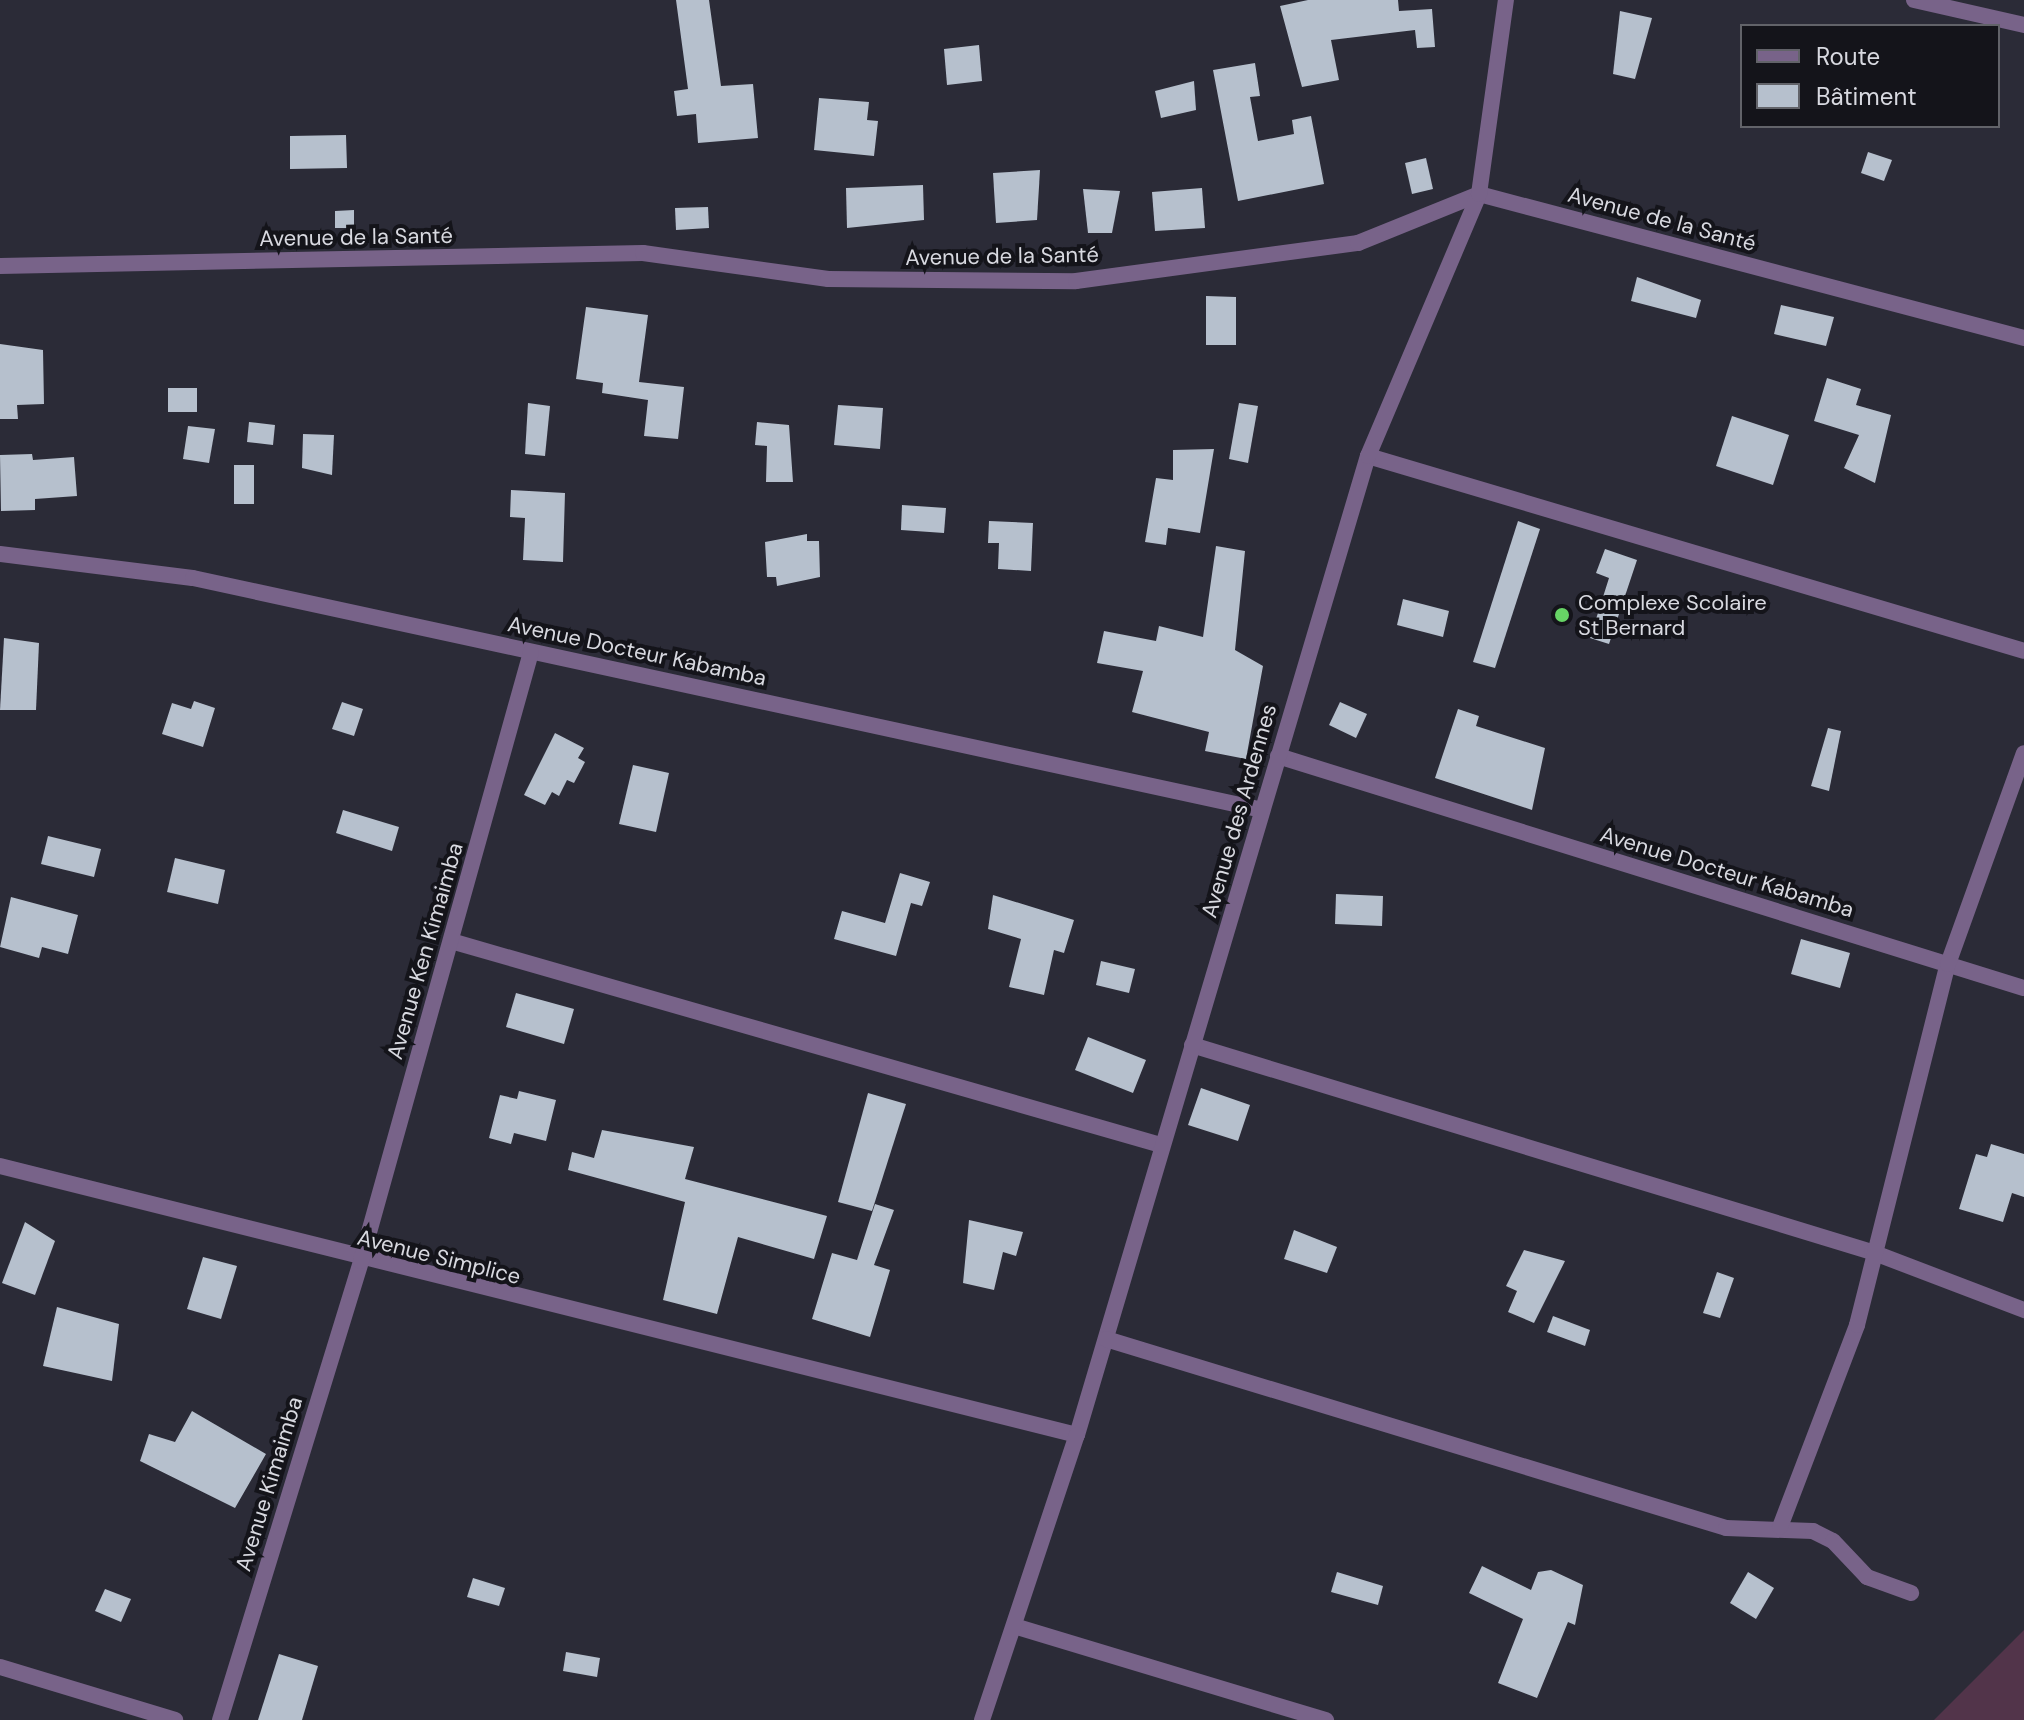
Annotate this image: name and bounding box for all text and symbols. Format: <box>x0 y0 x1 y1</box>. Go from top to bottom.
legend <box>1740 24 2000 128</box>
text: Route <box>1816 41 1880 72</box>
text: Bâtiment <box>1816 81 1917 112</box>
street label: Avenue de la Santé <box>1565 181 1759 257</box>
street label: Avenue de la Santé <box>259 222 453 252</box>
street label: Avenue de la Santé <box>905 241 1099 271</box>
place label: Complexe Scolaire St Bernard <box>1578 589 1767 640</box>
marker: Complexe Scolaire St Bernard <box>1553 606 1571 624</box>
street label: Avenue Docteur Kabamba <box>505 611 769 691</box>
street label: Avenue des Ardennes <box>1196 701 1282 921</box>
street label: Avenue Docteur Kabamba <box>1597 821 1857 923</box>
street label: Avenue Ken Kimaimba <box>381 840 469 1062</box>
street label: Avenue Simplice <box>355 1224 523 1290</box>
street label: Avenue Kimaimba <box>230 1394 308 1574</box>

